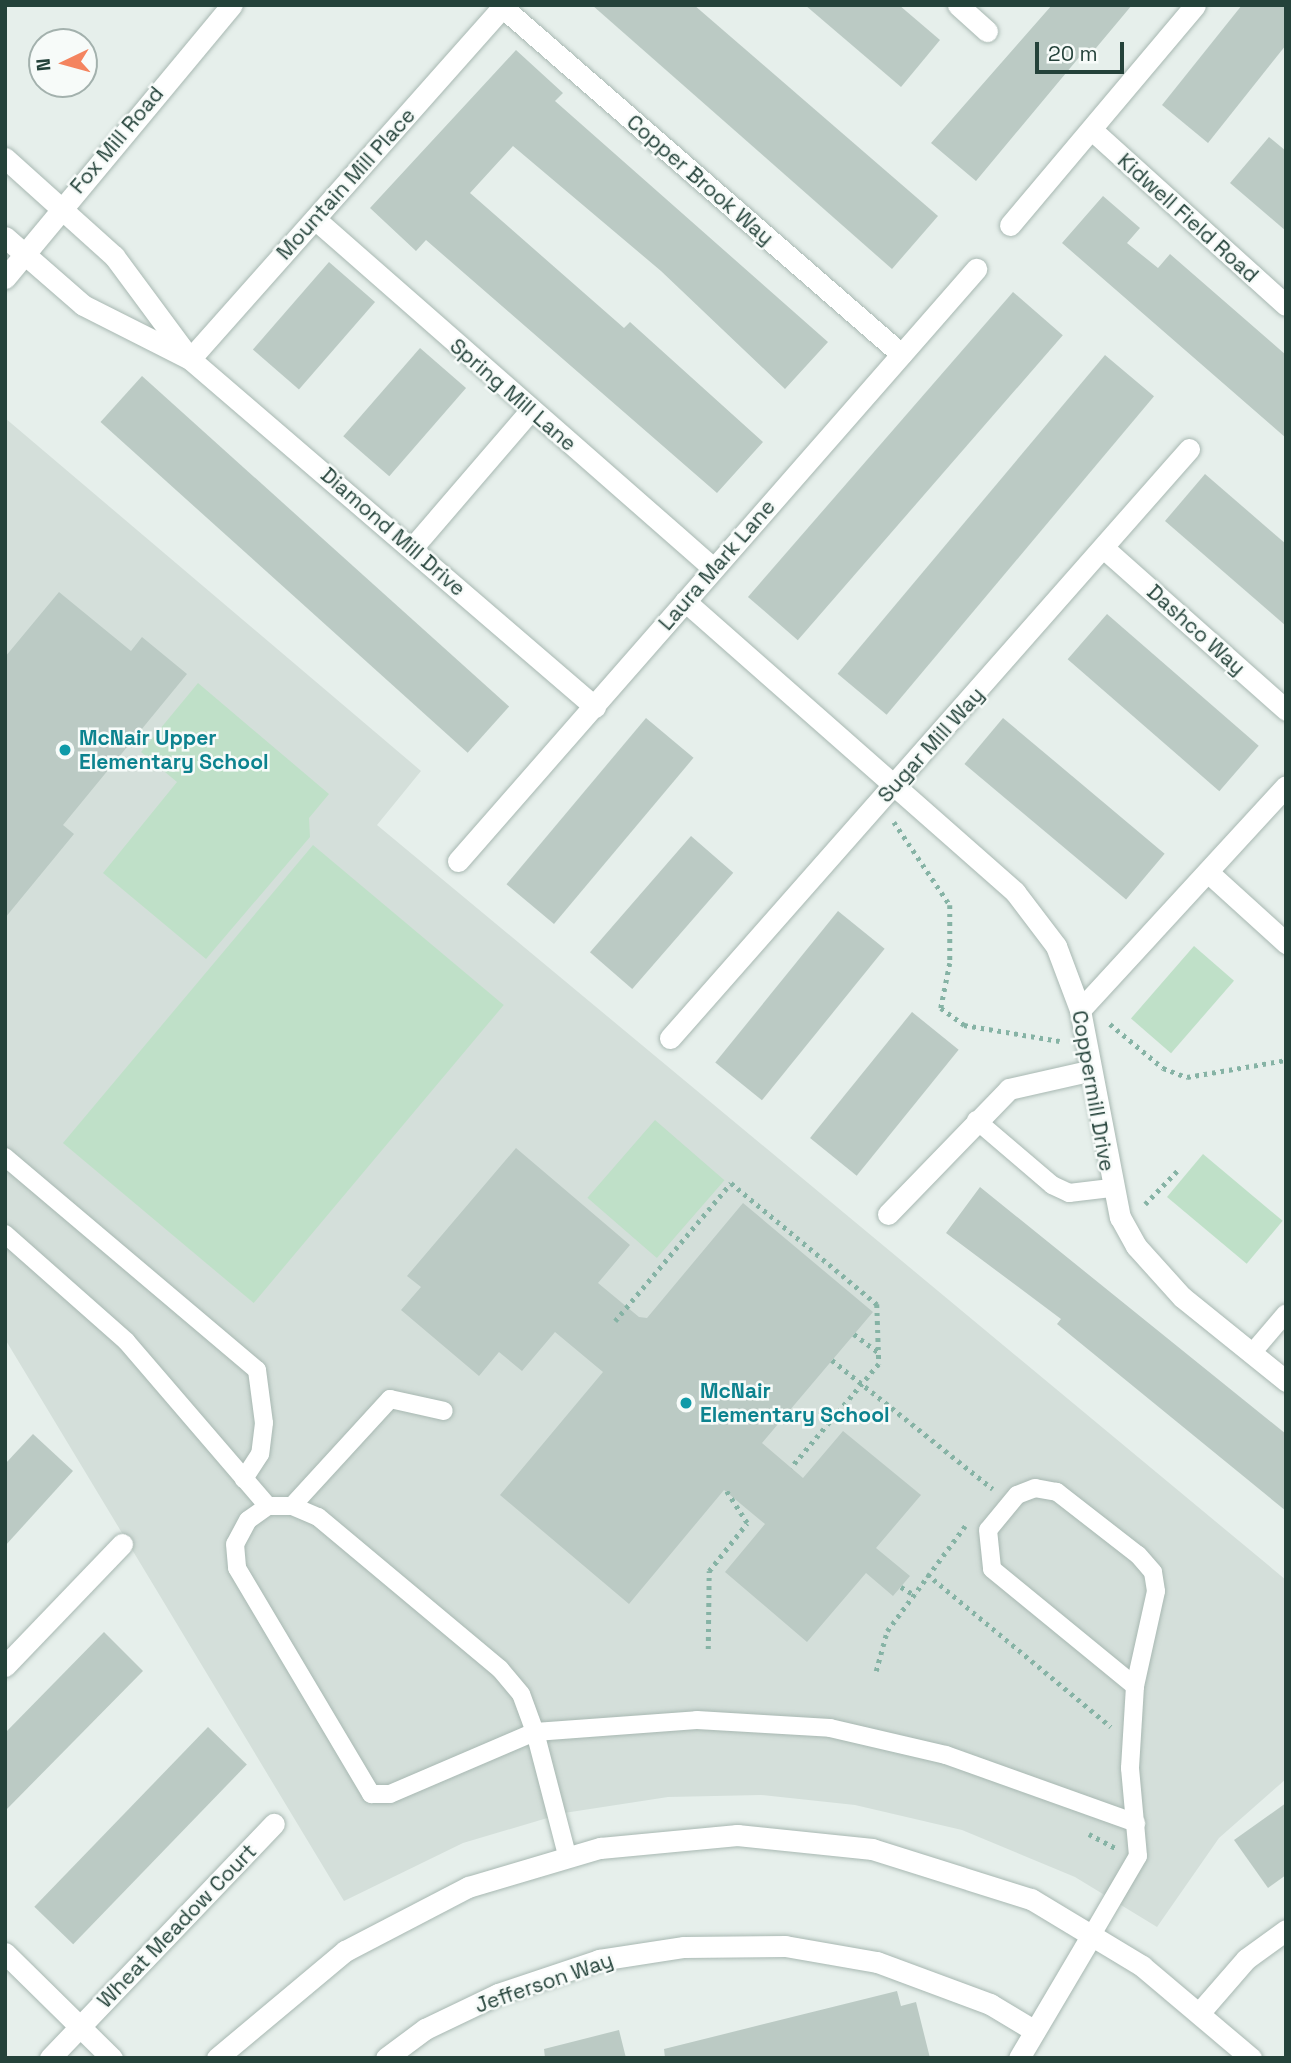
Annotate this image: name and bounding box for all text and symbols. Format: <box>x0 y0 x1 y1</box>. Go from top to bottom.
north arrow <box>28 28 98 98</box>
scale bar <box>1039 28 1128 72</box>
text: 20 m <box>1048 40 1098 67</box>
text: N <box>31 57 57 72</box>
street label: Fox Mill Road <box>65 81 169 199</box>
street label: Mountain Mill Place <box>271 103 421 265</box>
street label: Copper Brook Way <box>621 109 779 251</box>
street label: Kidwell Field Road <box>1112 148 1264 288</box>
street label: Spring Mill Lane <box>445 333 581 457</box>
street label: Diamond Mill Drive <box>316 462 470 602</box>
street label: Laura Mark Lane <box>653 495 781 635</box>
street label: Dashco Way <box>1142 579 1250 681</box>
street label: Sugar Mill Way <box>873 682 989 808</box>
place label: McNair Upper Elementary School <box>79 725 269 775</box>
marker: McNair Upper Elementary School <box>57 742 73 758</box>
street label: Coppermill Drive <box>1066 1009 1120 1173</box>
place label: McNair Elementary School <box>700 1378 890 1428</box>
marker: McNair Elementary School <box>678 1395 694 1411</box>
street label: Wheat Meadow Court <box>92 1839 262 2013</box>
street label: Jefferson Way <box>471 1948 617 2018</box>

